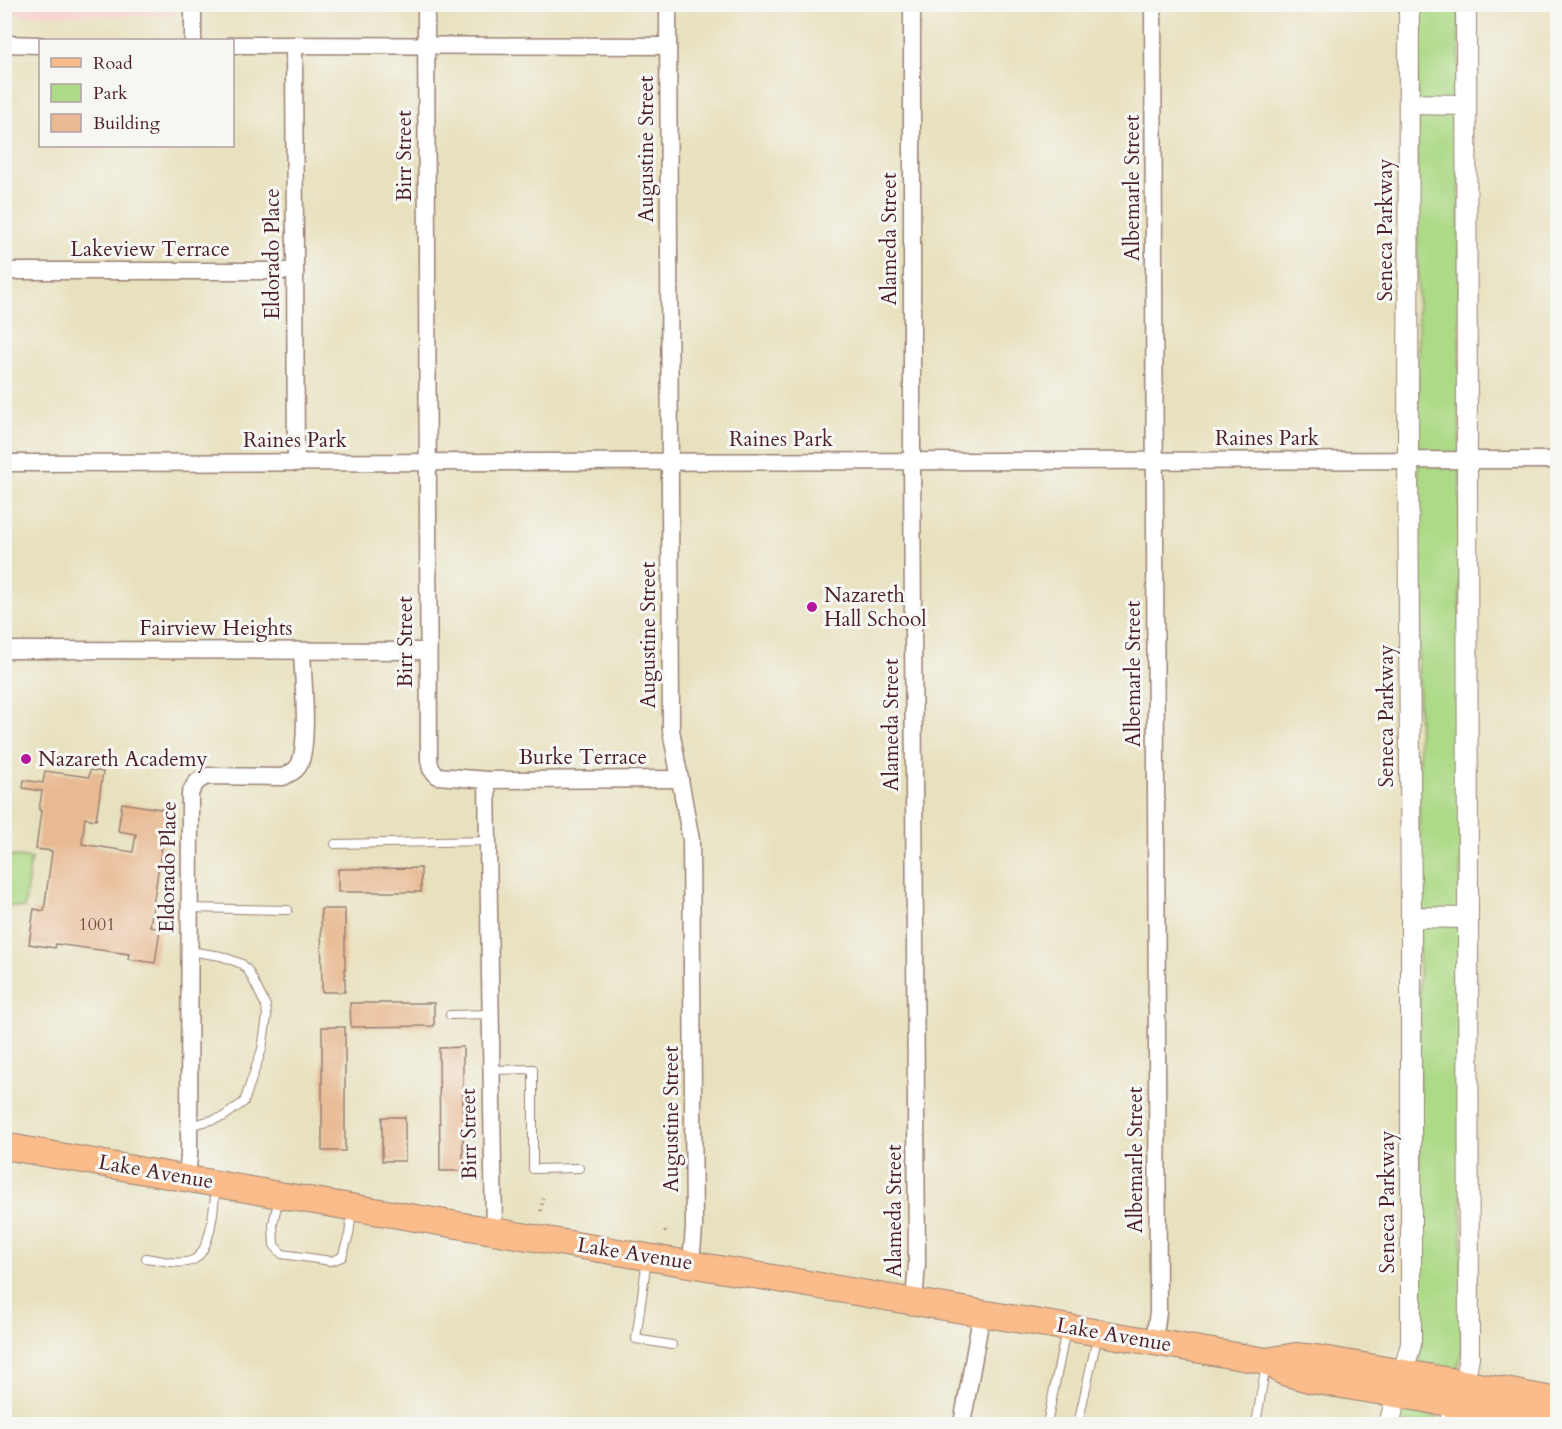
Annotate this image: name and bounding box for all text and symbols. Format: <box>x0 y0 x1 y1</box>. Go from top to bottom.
legend <box>39 39 234 147</box>
text: Road <box>93 51 133 76</box>
street label: Augustine Street <box>632 75 661 222</box>
text: Park <box>93 81 128 106</box>
street label: Birr Street <box>390 110 419 202</box>
text: Building <box>93 111 161 136</box>
street label: Albemarle Street <box>1118 114 1147 261</box>
street label: Seneca Parkway <box>1371 158 1400 302</box>
street label: Alameda Street <box>875 172 904 306</box>
street label: Eldorado Place <box>258 188 287 320</box>
street label: Lakeview Terrace <box>70 235 230 264</box>
street label: Raines Park <box>1215 424 1320 453</box>
street label: Raines Park <box>729 425 834 454</box>
street label: Raines Park <box>243 426 348 455</box>
street label: Augustine Street <box>634 561 663 708</box>
place label: Nazareth Hall School <box>824 581 927 634</box>
street label: Birr Street <box>391 596 420 688</box>
marker: Nazareth Hall School <box>805 600 819 614</box>
street label: Albemarle Street <box>1119 600 1148 747</box>
street label: Fairview Heights <box>139 614 293 643</box>
street label: Seneca Parkway <box>1372 644 1401 788</box>
street label: Alameda Street <box>877 658 906 792</box>
street label: Burke Terrace <box>519 743 647 772</box>
place label: Nazareth Academy <box>38 745 208 774</box>
marker: Nazareth Academy <box>19 752 33 766</box>
street label: Eldorado Place <box>152 801 184 933</box>
house number: 1001 <box>79 912 115 937</box>
street label: Augustine Street <box>657 1045 686 1192</box>
street label: Albemarle Street <box>1121 1086 1150 1233</box>
street label: Birr Street <box>454 1088 484 1180</box>
street label: Seneca Parkway <box>1373 1130 1402 1274</box>
street label: Alameda Street <box>880 1144 909 1278</box>
street label: Lake Avenue <box>96 1148 216 1196</box>
street label: Lake Avenue <box>575 1231 695 1277</box>
street label: Lake Avenue <box>1054 1311 1174 1359</box>

